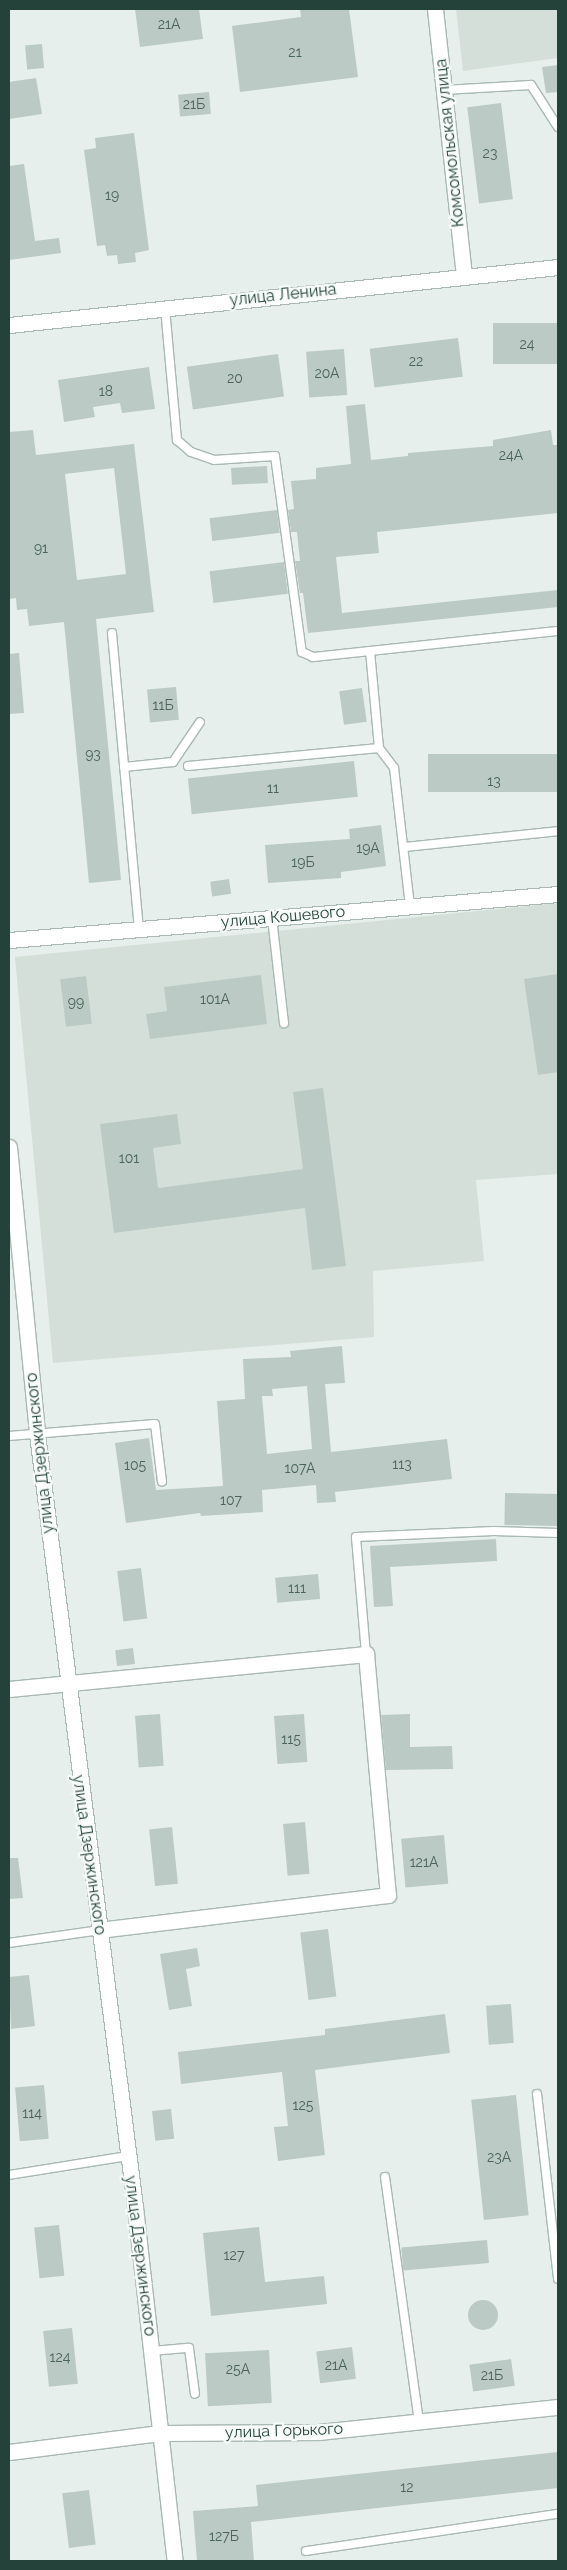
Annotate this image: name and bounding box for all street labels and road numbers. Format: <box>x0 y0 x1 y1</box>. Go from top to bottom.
street label: Комсомольская улица <box>432 58 468 228</box>
street label: улица Ленина <box>229 280 337 310</box>
street label: улица Кошевого <box>220 902 346 932</box>
street label: улица Дзержинского <box>22 1372 58 1534</box>
street label: улица Дзержинского <box>68 1774 110 1936</box>
street label: улица Дзержинского <box>121 2175 159 2337</box>
street label: улица Горького <box>225 2419 343 2443</box>

